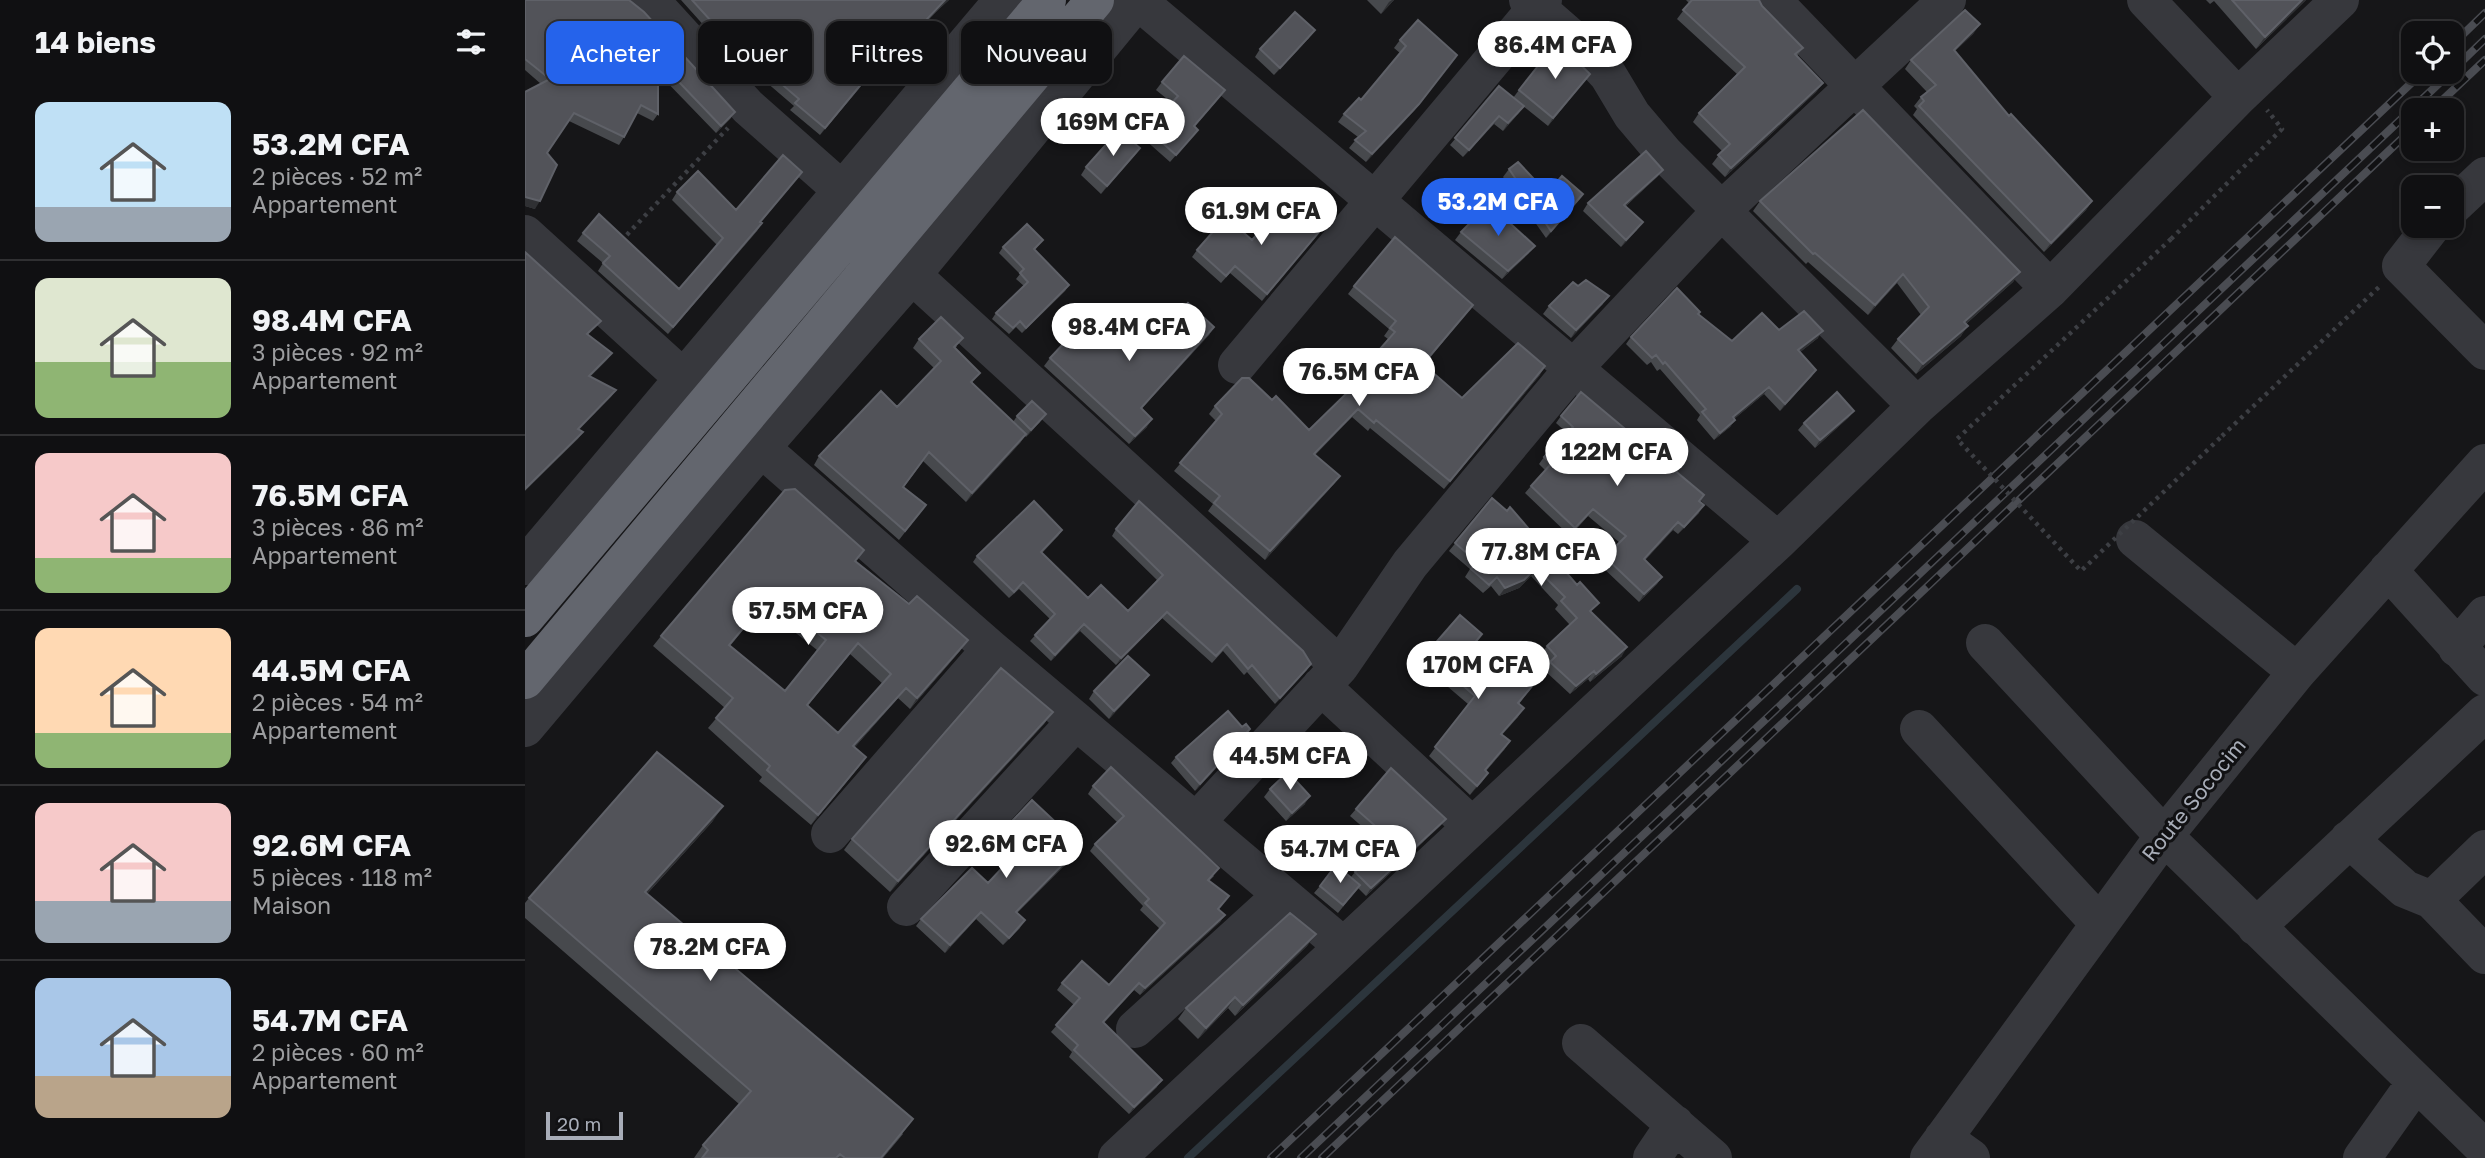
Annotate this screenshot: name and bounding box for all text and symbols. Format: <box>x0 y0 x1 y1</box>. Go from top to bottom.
chip: Acheter <box>546 21 684 84</box>
chip: Louer <box>698 21 812 84</box>
chip: Filtres <box>826 21 947 84</box>
chip: Nouveau <box>961 21 1112 84</box>
map controls <box>2401 21 2464 238</box>
button: locate <box>2401 21 2464 84</box>
pin: 86.4M CFA <box>1475 22 1635 81</box>
icon: filters <box>452 23 490 61</box>
text: 14 biens <box>35 24 156 60</box>
text: 86.4M CFA <box>1494 30 1616 58</box>
button: + <box>2401 98 2464 161</box>
pin: 169M CFA <box>1041 99 1185 158</box>
text: 169M CFA <box>1057 107 1169 135</box>
text: 53.2M CFA <box>252 126 410 162</box>
icon: home <box>91 130 175 214</box>
text: 2 pièces · 52 m² <box>252 162 422 190</box>
button: − <box>2401 175 2464 238</box>
pin: 53.2M CFA <box>1418 178 1578 238</box>
text: 53.2M CFA <box>1438 187 1558 215</box>
pin: 61.9M CFA <box>1181 188 1341 247</box>
text: Appartement <box>252 190 397 218</box>
text: 61.9M CFA <box>1201 196 1321 224</box>
text: 98.4M CFA <box>252 302 412 338</box>
pin: 98.4M CFA <box>1049 304 1209 363</box>
icon: home <box>91 306 175 390</box>
text: 98.4M CFA <box>1068 312 1190 340</box>
text: 3 pièces · 92 m² <box>252 338 423 366</box>
pin: 76.5M CFA <box>1279 348 1439 408</box>
text: 76.5M CFA <box>1299 357 1419 385</box>
text: Appartement <box>252 366 397 394</box>
pin: 122M CFA <box>1545 428 1689 488</box>
text: 122M CFA <box>1561 437 1673 465</box>
text: 76.5M CFA <box>252 477 408 513</box>
icon: home <box>91 481 175 565</box>
text: 3 pièces · 86 m² <box>252 513 424 541</box>
pin: 77.8M CFA <box>1461 528 1621 588</box>
text: 77.8M CFA <box>1482 537 1600 565</box>
text: Appartement <box>252 541 397 569</box>
pin: 57.5M CFA <box>728 588 888 647</box>
text: 57.5M CFA <box>748 596 868 624</box>
pin: 170M CFA <box>1406 642 1550 701</box>
text: 170M CFA <box>1423 650 1533 678</box>
text: 44.5M CFA <box>252 652 411 688</box>
icon: home <box>91 656 175 740</box>
text: 2 pièces · 54 m² <box>252 688 423 716</box>
text: Appartement <box>252 716 397 744</box>
pin: 44.5M CFA <box>1210 732 1370 792</box>
street label: Route Sococim <box>2136 733 2251 866</box>
text: 44.5M CFA <box>1229 741 1351 769</box>
pin: 92.6M CFA <box>926 820 1086 880</box>
pin: 54.7M CFA <box>1260 826 1420 885</box>
text: 92.6M CFA <box>252 827 411 863</box>
text: 92.6M CFA <box>945 829 1067 857</box>
icon: home <box>91 831 175 915</box>
text: 54.7M CFA <box>1280 834 1400 862</box>
text: 5 pièces · 118 m² <box>252 863 432 891</box>
text: Maison <box>252 891 331 919</box>
pin: 78.2M CFA <box>630 923 790 983</box>
text: 78.2M CFA <box>650 932 770 960</box>
text: 54.7M CFA <box>252 1002 408 1038</box>
icon: home <box>91 1006 175 1090</box>
text: 2 pièces · 60 m² <box>252 1038 424 1066</box>
text: Appartement <box>252 1066 397 1094</box>
scale bar <box>546 1109 623 1141</box>
text: 20 m <box>557 1112 601 1135</box>

